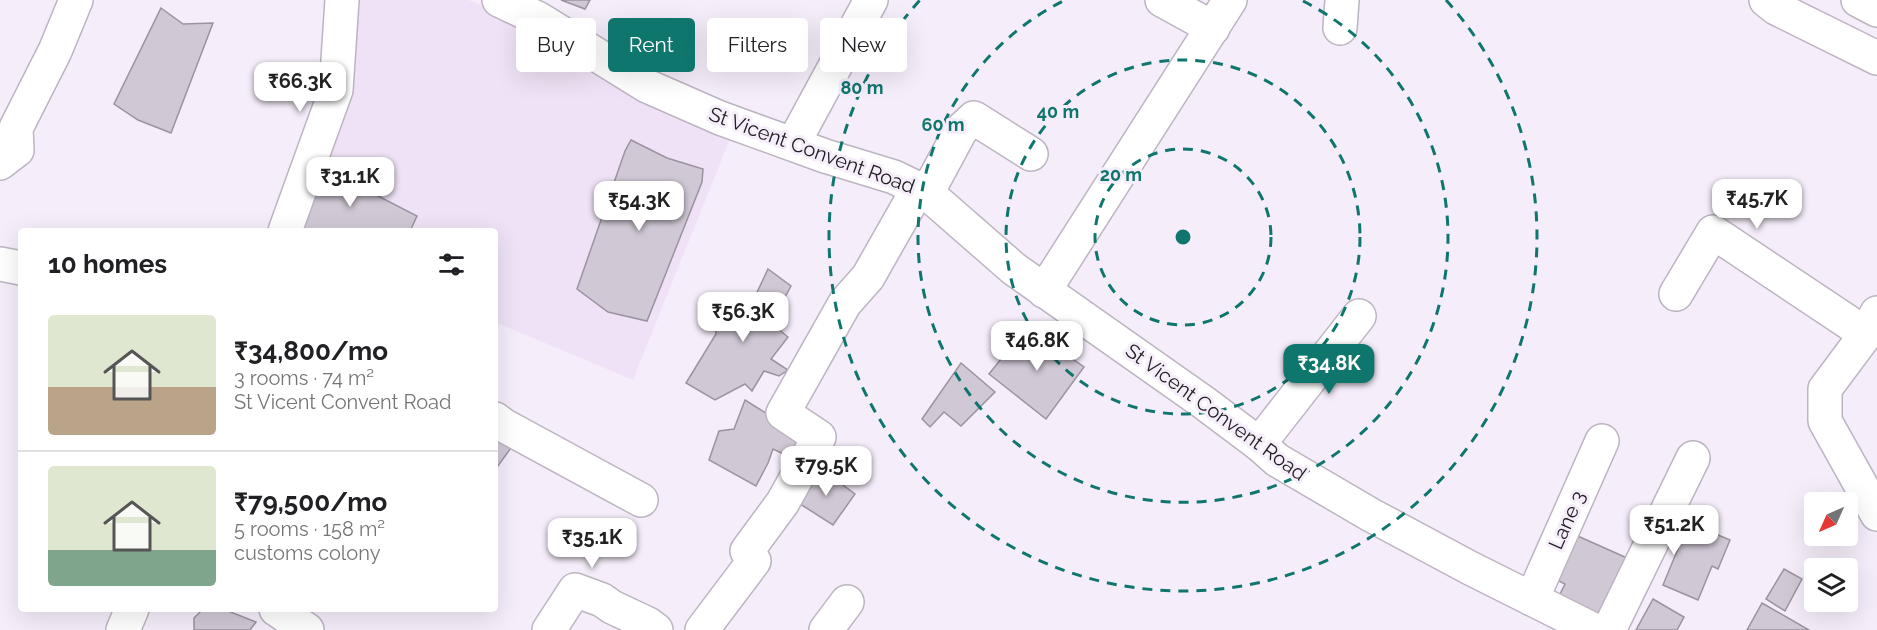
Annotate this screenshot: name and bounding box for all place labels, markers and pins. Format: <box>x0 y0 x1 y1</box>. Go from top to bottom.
pin: ₹66.3K <box>251 62 349 113</box>
pin: ₹31.1K <box>301 157 399 208</box>
pin: ₹45.7K <box>1708 179 1806 230</box>
pin: ₹54.3K <box>590 181 688 232</box>
centre of rings <box>1173 227 1193 247</box>
pin: ₹56.3K <box>694 292 792 343</box>
pin: ₹46.8K <box>988 321 1086 372</box>
pin: ₹34.8K <box>1280 344 1378 395</box>
pin: ₹79.5K <box>777 446 875 497</box>
pin: ₹51.2K <box>1625 505 1723 556</box>
pin: ₹35.1K <box>543 518 641 569</box>

